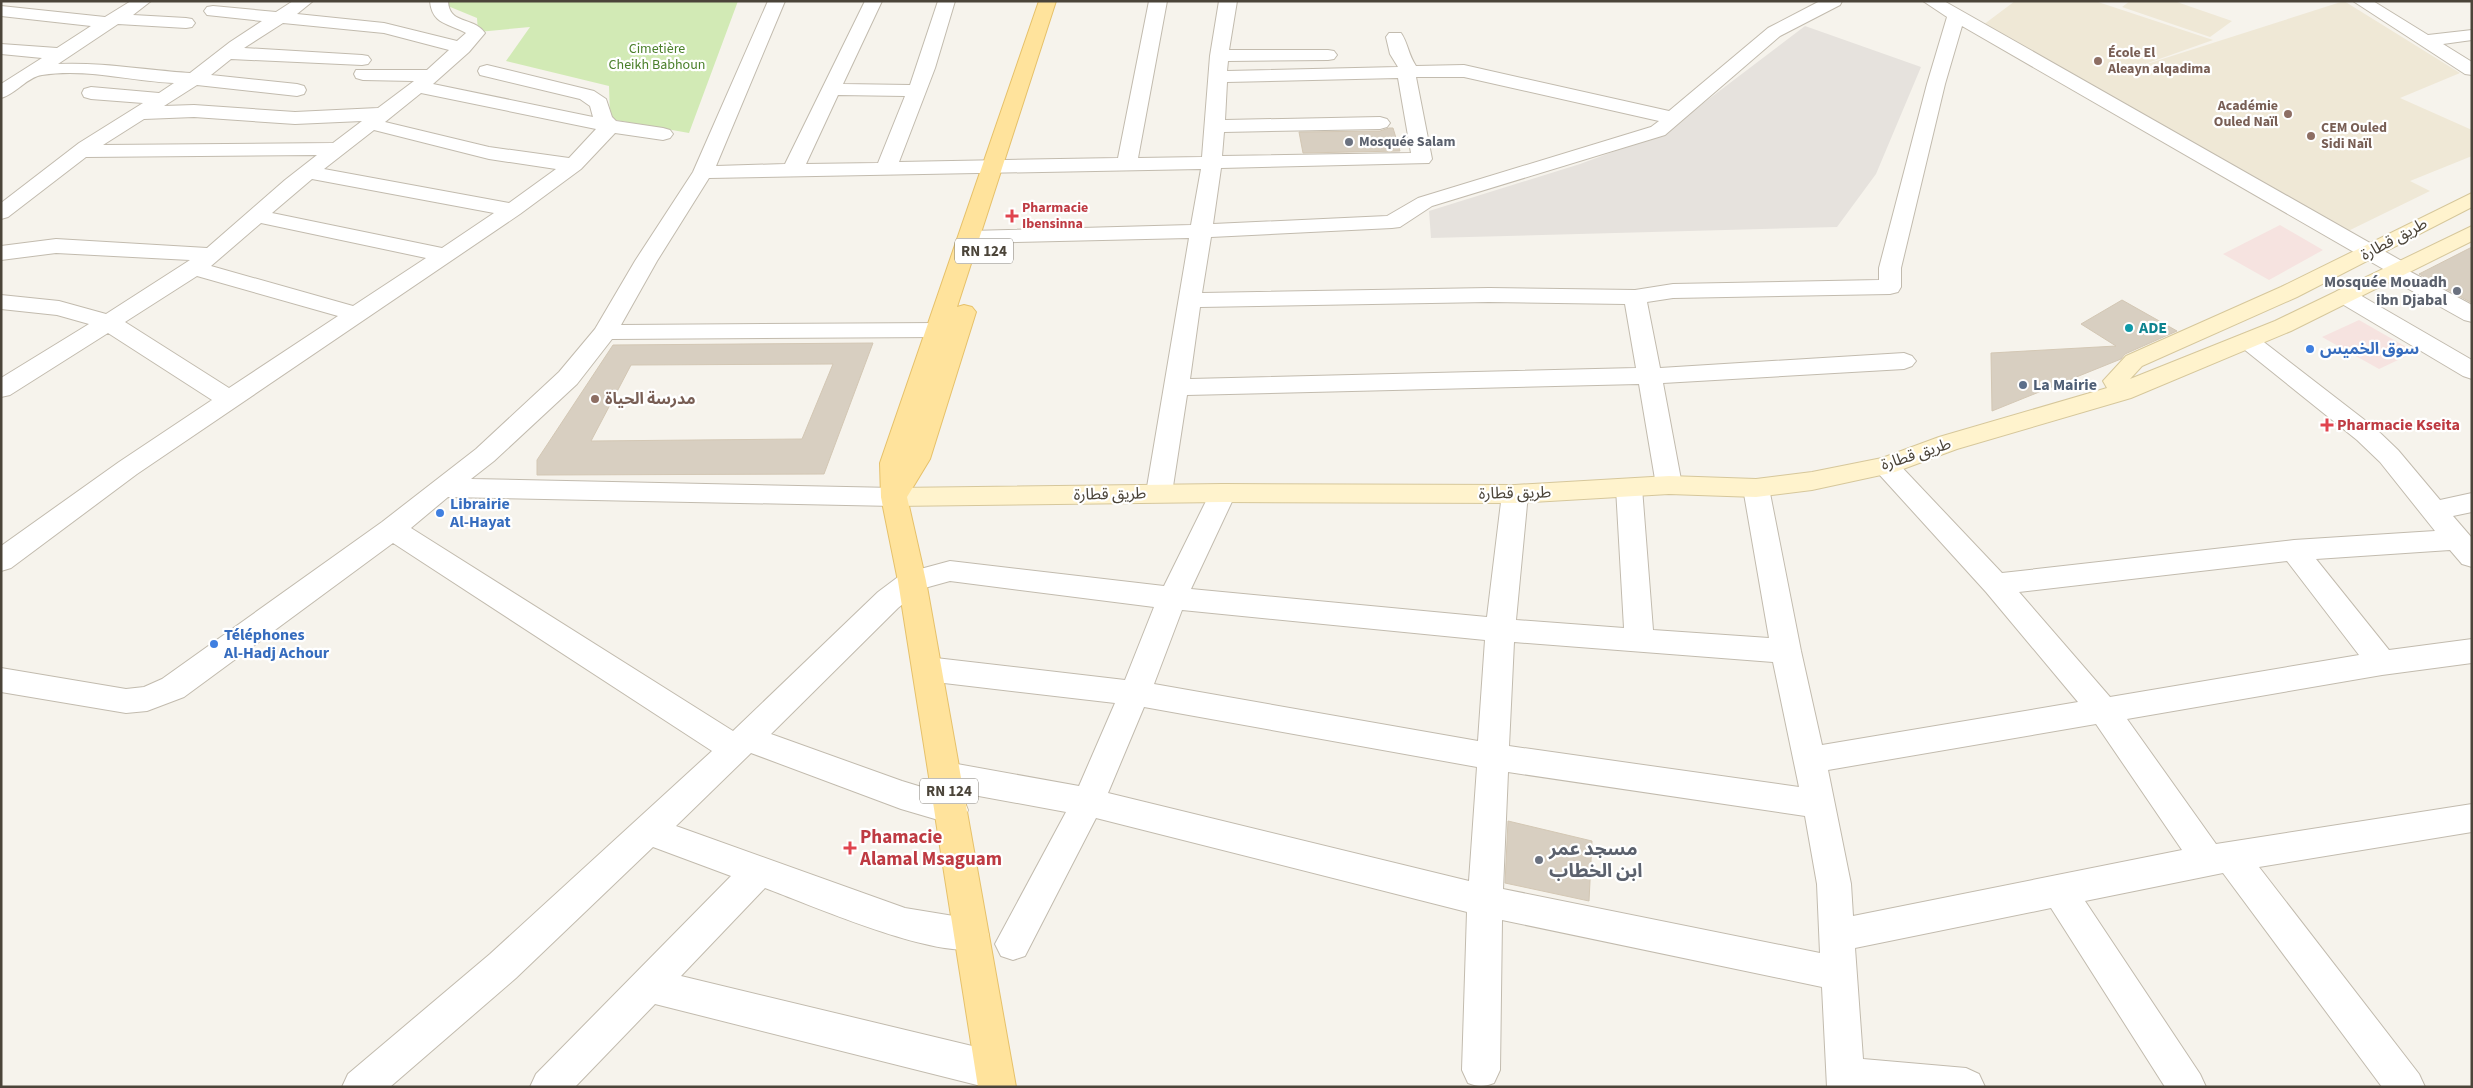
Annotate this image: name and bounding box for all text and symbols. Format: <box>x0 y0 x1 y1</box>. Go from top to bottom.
park label: Cimetière Cheikh Babhoun <box>609 39 705 75</box>
place label: École El Aleayn alqadima <box>2107 43 2211 79</box>
marker: École El Aleayn alqadima <box>2092 55 2104 67</box>
place label: Académie Ouled Naïl <box>2214 96 2278 132</box>
marker: Académie Ouled Naïl <box>2282 108 2294 120</box>
place label: CEM Ouled Sidi Naïl <box>2321 118 2387 154</box>
marker: CEM Ouled Sidi Naïl <box>2305 130 2317 142</box>
place label: Mosquée Salam <box>1359 132 1455 152</box>
marker: Mosquée Salam <box>1343 136 1355 148</box>
place label: Pharmacie Ibensinna <box>1022 198 1088 234</box>
marker: Pharmacie Ibensinna <box>1006 210 1018 222</box>
street label: طريق قطارة <box>2357 212 2431 266</box>
road number: RN 124 <box>955 238 1013 264</box>
place label: Mosquée Mouadh ibn Djabal <box>2324 271 2447 311</box>
marker: Mosquée Mouadh ibn Djabal <box>2451 285 2463 297</box>
place label: ADE <box>2138 317 2167 339</box>
marker: ADE <box>2123 322 2135 334</box>
place label: سوق الخميس <box>2320 338 2419 360</box>
marker: سوق الخميس <box>2304 343 2316 355</box>
place label: La Mairie <box>2033 374 2097 396</box>
marker: La Mairie <box>2017 379 2029 391</box>
place label: مدرسة الحياة <box>605 388 696 410</box>
marker: مدرسة الحياة <box>589 393 601 405</box>
place label: Pharmacie Kseita <box>2337 414 2460 436</box>
marker: Pharmacie Kseita <box>2321 419 2333 431</box>
street label: طريق قطارة <box>1878 432 1954 476</box>
street label: طريق قطارة <box>1479 481 1552 505</box>
street label: طريق قطارة <box>1074 482 1147 506</box>
place label: Librairie Al-Hayat <box>449 493 511 533</box>
marker: Librairie Al-Hayat <box>434 507 446 519</box>
place label: Téléphones Al-Hadj Achour <box>223 624 330 664</box>
marker: Téléphones Al-Hadj Achour <box>208 638 220 650</box>
road number: RN 124 <box>920 778 978 804</box>
place label: Phamacie Alamal Msaguam <box>859 824 1002 873</box>
place label: مسجد عمر ابن الخطاب <box>1548 836 1643 885</box>
marker: Phamacie Alamal Msaguam <box>844 842 856 854</box>
marker: مسجد عمر ابن الخطاب <box>1533 854 1545 866</box>

